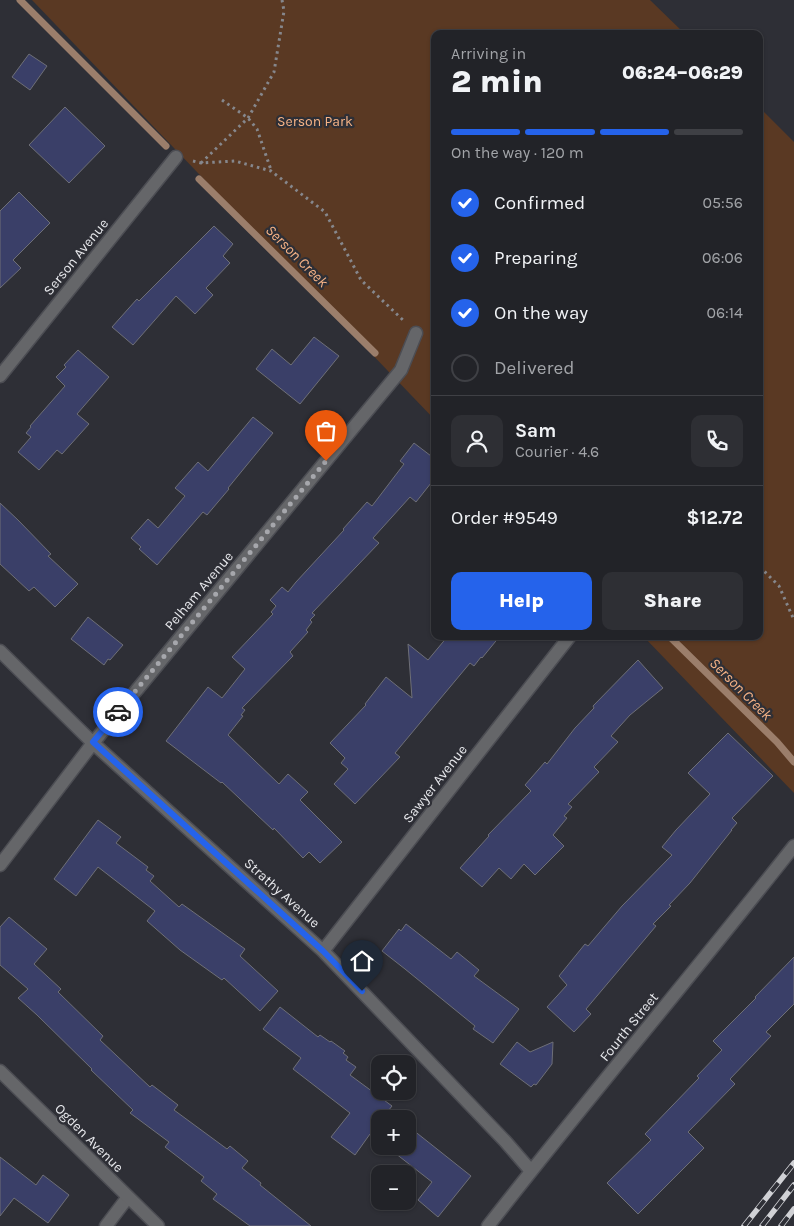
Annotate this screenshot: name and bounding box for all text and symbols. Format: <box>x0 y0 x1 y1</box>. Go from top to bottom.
text: Arriving in <box>451 44 526 63</box>
text: 06:24–06:29 <box>622 62 743 84</box>
text: 2 min <box>451 63 543 100</box>
park label: Serson Park <box>277 113 353 130</box>
text: On the way · 120 m <box>451 143 584 162</box>
icon: check <box>451 189 479 217</box>
text: Confirmed <box>494 192 585 214</box>
text: 05:56 <box>703 193 743 212</box>
street label: Serson Avenue <box>40 215 112 299</box>
water label: Serson Creek <box>262 221 332 291</box>
icon: check <box>451 244 479 272</box>
text: Preparing <box>494 247 577 269</box>
text: 06:06 <box>702 248 743 267</box>
icon: check <box>451 299 479 327</box>
text: On the way <box>494 302 588 324</box>
text: 06:14 <box>706 303 743 322</box>
text: Delivered <box>494 357 574 379</box>
pin <box>305 410 347 461</box>
button: person <box>451 415 503 467</box>
button: phone <box>691 415 743 467</box>
icon: bag <box>312 417 340 445</box>
text: Sam <box>515 420 556 442</box>
text: Courier · 4.6 <box>515 442 599 461</box>
text: Order #9549 <box>451 507 558 529</box>
text: $12.72 <box>687 507 743 529</box>
street label: Pelham Avenue <box>161 548 237 634</box>
button: Help <box>451 572 592 630</box>
button: Share <box>602 572 743 630</box>
water label: Serson Creek <box>706 654 776 724</box>
courier <box>93 687 143 737</box>
icon: car <box>104 698 132 726</box>
street label: Sawyer Avenue <box>399 742 471 826</box>
street label: Strathy Avenue <box>241 855 323 931</box>
pin <box>341 940 383 991</box>
icon: home <box>348 947 376 975</box>
street label: Fourth Street <box>596 989 662 1065</box>
map controls <box>371 1055 416 1210</box>
button: locate <box>371 1055 416 1100</box>
street label: Ogden Avenue <box>51 1100 127 1176</box>
button: + <box>371 1110 416 1155</box>
button: − <box>371 1165 416 1210</box>

